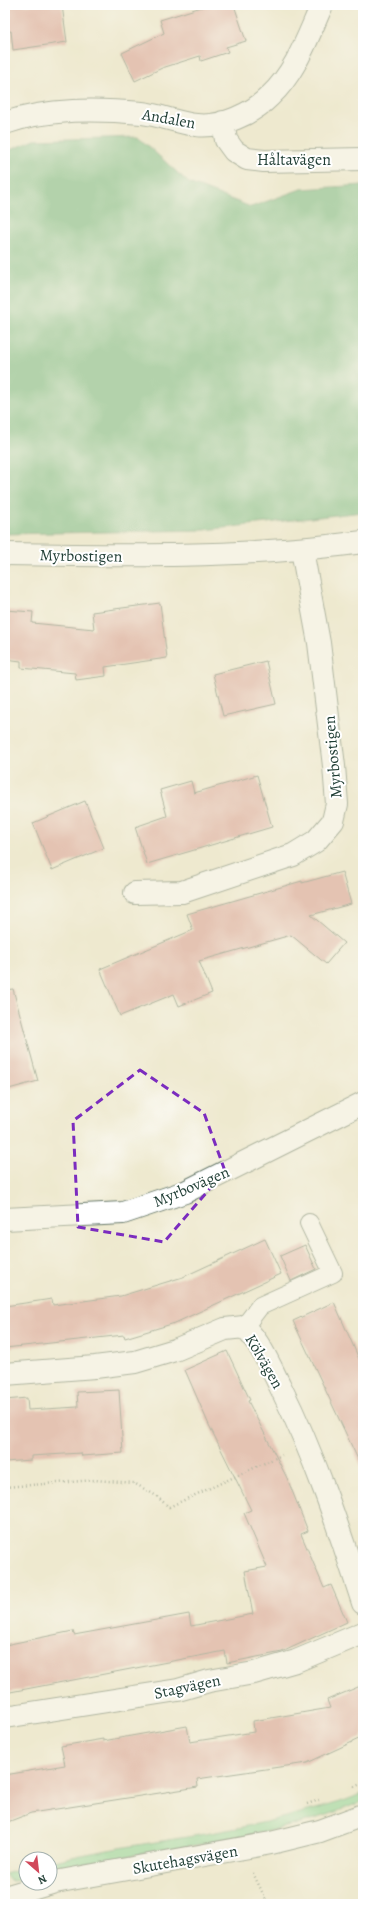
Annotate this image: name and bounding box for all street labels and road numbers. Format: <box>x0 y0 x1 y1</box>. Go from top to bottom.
street label: Andalen <box>139 103 197 135</box>
street label: Håltavägen <box>257 149 331 171</box>
street label: Myrbostigen <box>39 544 123 568</box>
street label: Myrbostigen <box>318 715 348 799</box>
street label: Myrbovägen <box>150 1161 233 1213</box>
street label: Kölvägen <box>240 1330 289 1393</box>
street label: Stagvägen <box>152 1669 223 1705</box>
street label: Skutehagsvägen <box>131 1840 240 1880</box>

